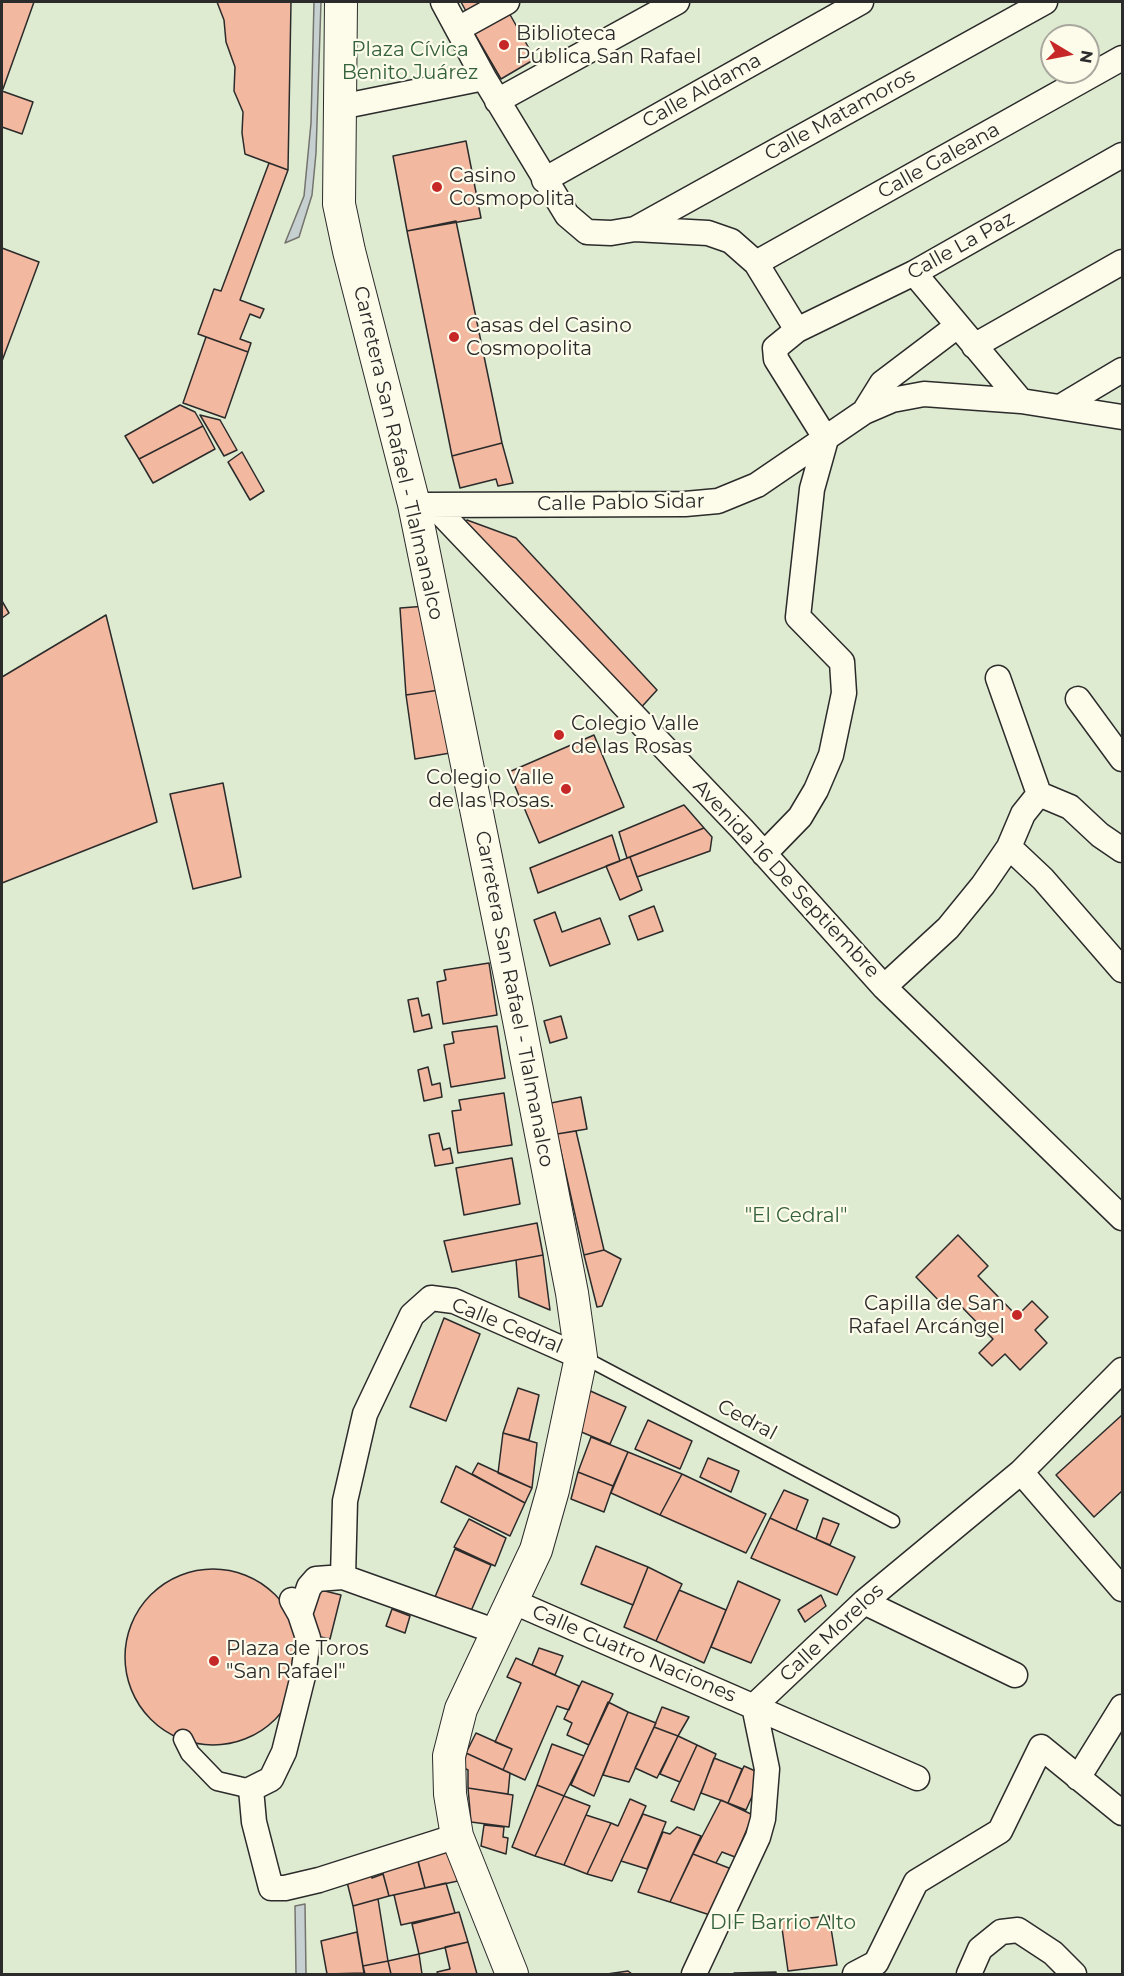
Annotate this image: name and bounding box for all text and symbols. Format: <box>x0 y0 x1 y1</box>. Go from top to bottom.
place label: Biblioteca Pública San Rafael <box>516 22 701 69</box>
north arrow <box>1040 24 1100 84</box>
park label: Plaza Cívica Benito Juárez <box>342 38 478 85</box>
marker: Biblioteca Pública San Rafael <box>497 38 511 52</box>
street label: Calle Aldama <box>638 49 766 133</box>
text: N <box>1076 49 1097 65</box>
street label: Calle Matamoros <box>761 64 919 166</box>
street label: Calle Galeana <box>874 118 1004 204</box>
place label: Casino Cosmopolita <box>449 164 575 211</box>
marker: Casino Cosmopolita <box>430 180 444 194</box>
street label: Calle La Paz <box>903 207 1019 285</box>
street label: Carretera San Rafael - Tlalmanalco <box>348 284 448 622</box>
place label: Casas del Casino Cosmopolita <box>466 314 632 361</box>
marker: Casas del Casino Cosmopolita <box>447 330 461 344</box>
street label: Calle Pablo Sidar <box>537 490 705 516</box>
place label: Colegio Valle de las Rosas <box>571 712 699 759</box>
marker: Colegio Valle de las Rosas <box>552 728 566 742</box>
place label: Colegio Valle de las Rosas. <box>426 766 554 813</box>
street label: Avenida 16 De Septiembre <box>688 775 884 983</box>
marker: Colegio Valle de las Rosas. <box>559 782 573 796</box>
street label: Carretera San Rafael - Tlalmanalco <box>470 829 558 1169</box>
park label: "El Cedral" <box>745 1204 847 1228</box>
place label: Capilla de San Rafael Arcángel <box>848 1292 1005 1339</box>
street label: Calle Cedral <box>448 1293 566 1359</box>
marker: Capilla de San Rafael Arcángel <box>1010 1308 1024 1322</box>
street label: Cedral <box>713 1394 781 1446</box>
street label: Calle Morelos <box>775 1579 889 1687</box>
street label: Calle Cuatro Naciones <box>528 1600 740 1708</box>
place label: Plaza de Toros "San Rafael" <box>226 1637 369 1684</box>
marker: Plaza de Toros "San Rafael" <box>207 1654 221 1668</box>
park label: DIF Barrio Alto <box>710 1911 856 1935</box>

